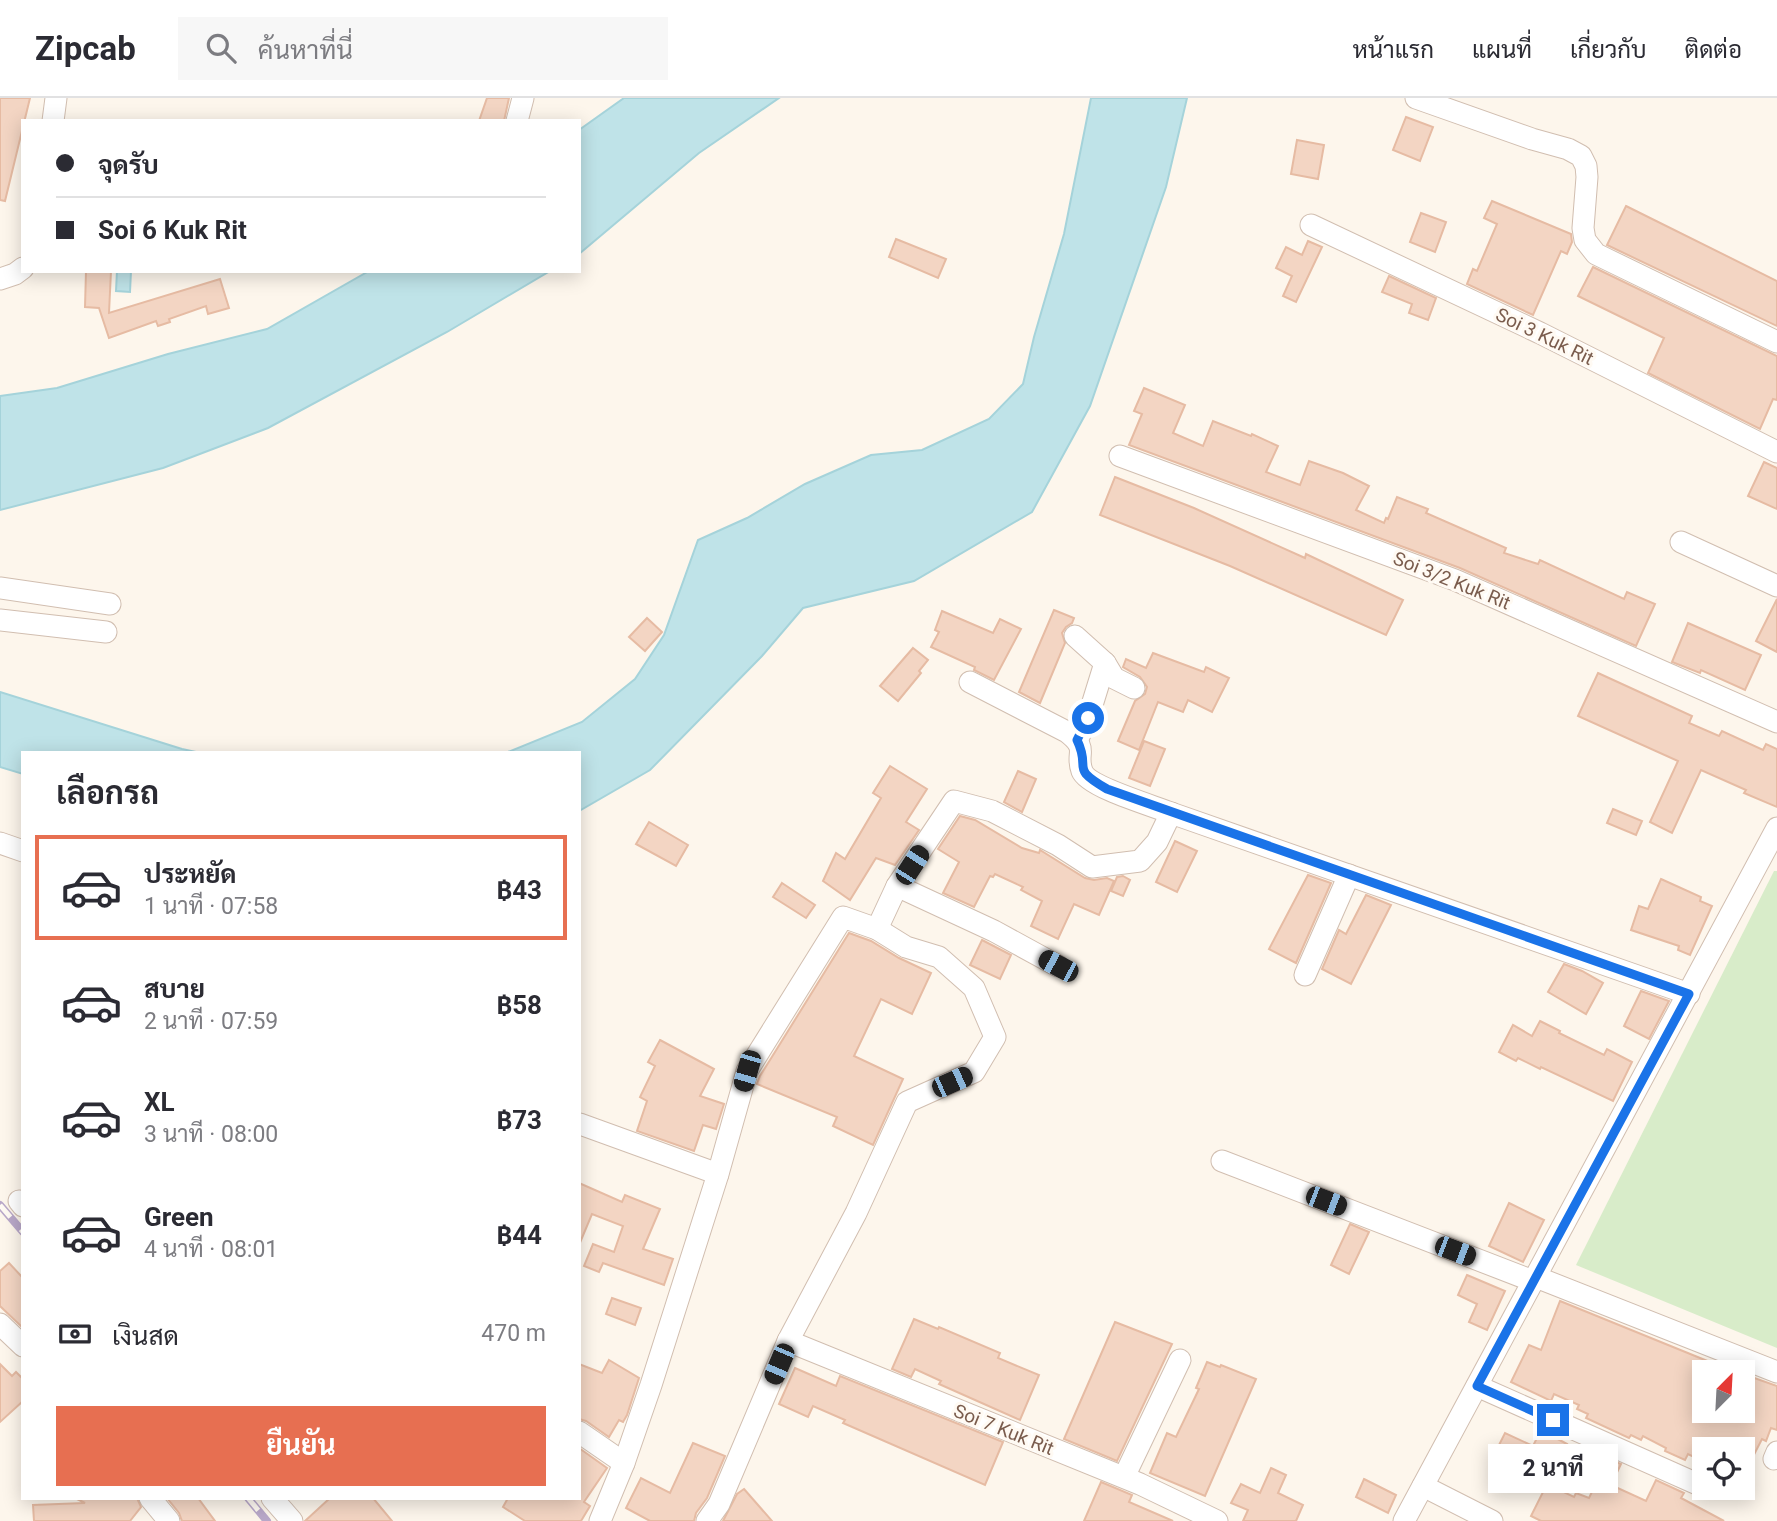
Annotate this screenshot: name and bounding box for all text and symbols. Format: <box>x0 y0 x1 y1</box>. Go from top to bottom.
search box <box>178 17 668 80</box>
text: Zipcab <box>35 29 136 68</box>
icon: search <box>202 29 240 67</box>
text: ค้นหาที่นี่ <box>258 35 353 65</box>
text: หน้าแรก <box>1353 36 1434 64</box>
text: แผนที่ <box>1472 36 1532 64</box>
text: เกี่ยวกับ <box>1570 36 1647 64</box>
text: ติดต่อ <box>1685 36 1742 64</box>
text: จุดรับ <box>98 150 159 180</box>
text: Soi 6 Kuk Rit <box>98 215 247 245</box>
street label: Soi 3 Kuk Rit <box>1492 303 1597 370</box>
street label: Soi 3/2 Kuk Rit <box>1390 546 1514 614</box>
route start <box>1072 702 1104 734</box>
text: เลือกรถ <box>56 774 159 812</box>
car <box>892 842 933 888</box>
icon: car <box>60 856 123 919</box>
text: ประหยัด <box>144 859 237 889</box>
text: ฿43 <box>496 875 542 905</box>
text: 1 นาที · 07:58 <box>144 893 278 920</box>
car <box>1035 947 1082 985</box>
icon: car <box>60 971 123 1034</box>
text: สบาย <box>144 974 205 1004</box>
text: ฿58 <box>496 990 542 1020</box>
text: 2 นาที · 07:59 <box>144 1008 278 1035</box>
car <box>732 1048 763 1094</box>
car <box>929 1064 976 1100</box>
icon: car <box>60 1086 123 1149</box>
text: XL <box>144 1087 175 1117</box>
text: ฿73 <box>496 1105 542 1135</box>
text: 3 นาที · 08:00 <box>144 1121 278 1148</box>
car <box>1303 1184 1350 1218</box>
icon: car <box>60 1201 123 1264</box>
text: Green <box>144 1202 214 1232</box>
text: ฿44 <box>496 1220 542 1250</box>
car <box>1432 1234 1479 1268</box>
text: 4 นาที · 08:01 <box>144 1236 278 1263</box>
icon: cash <box>56 1315 94 1353</box>
text: 470 m <box>481 1320 546 1347</box>
text: เงินสด <box>112 1321 179 1351</box>
car <box>762 1341 797 1387</box>
north arrow <box>1692 1360 1755 1423</box>
map controls <box>1692 1360 1755 1500</box>
street label: Soi 7 Kuk Rit <box>950 1399 1057 1460</box>
route end <box>1537 1404 1569 1436</box>
button: ยืนยัน <box>56 1406 546 1486</box>
button: locate <box>1692 1437 1755 1500</box>
callout: 2 นาที <box>1488 1444 1618 1494</box>
text: 2 นาที <box>1522 1455 1584 1482</box>

